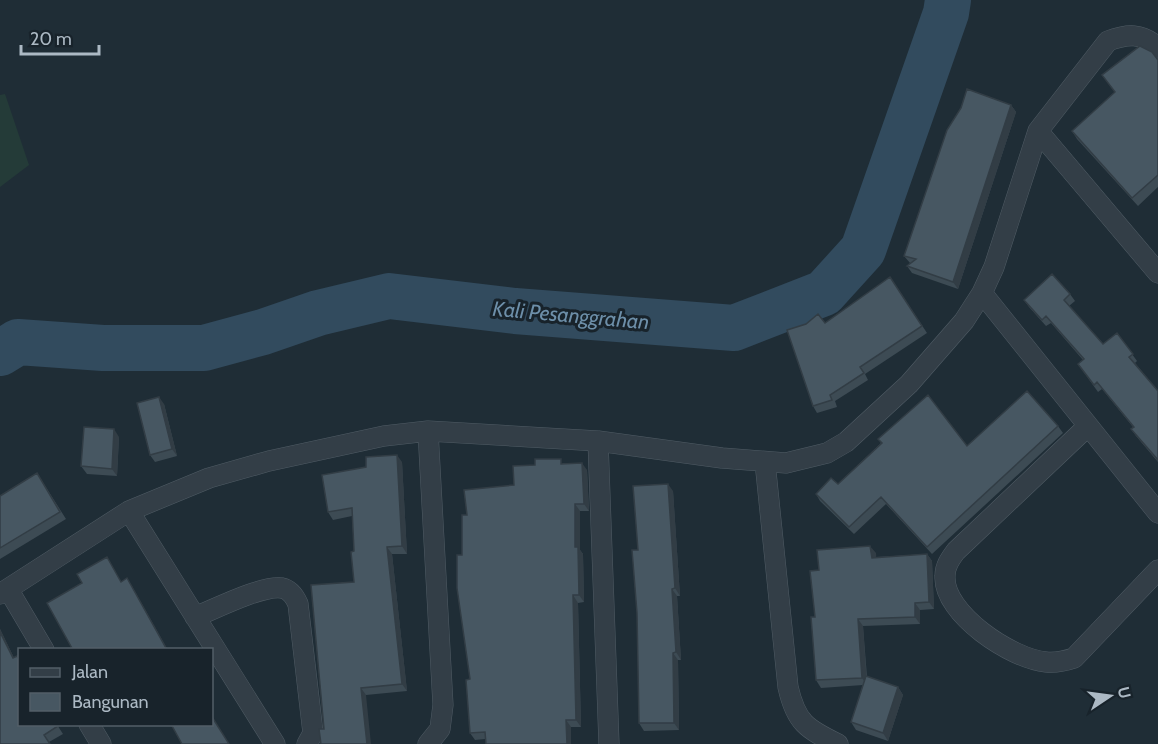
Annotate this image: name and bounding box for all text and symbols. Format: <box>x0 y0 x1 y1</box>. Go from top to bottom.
scale bar <box>21 18 99 56</box>
text: 20 m <box>30 28 72 50</box>
water label: Kali Pesanggrahan <box>492 296 650 334</box>
legend <box>18 648 213 726</box>
text: Jalan <box>71 661 108 683</box>
north arrow <box>1080 666 1140 726</box>
text: U <box>1114 685 1135 700</box>
text: Bangunan <box>72 691 149 713</box>

